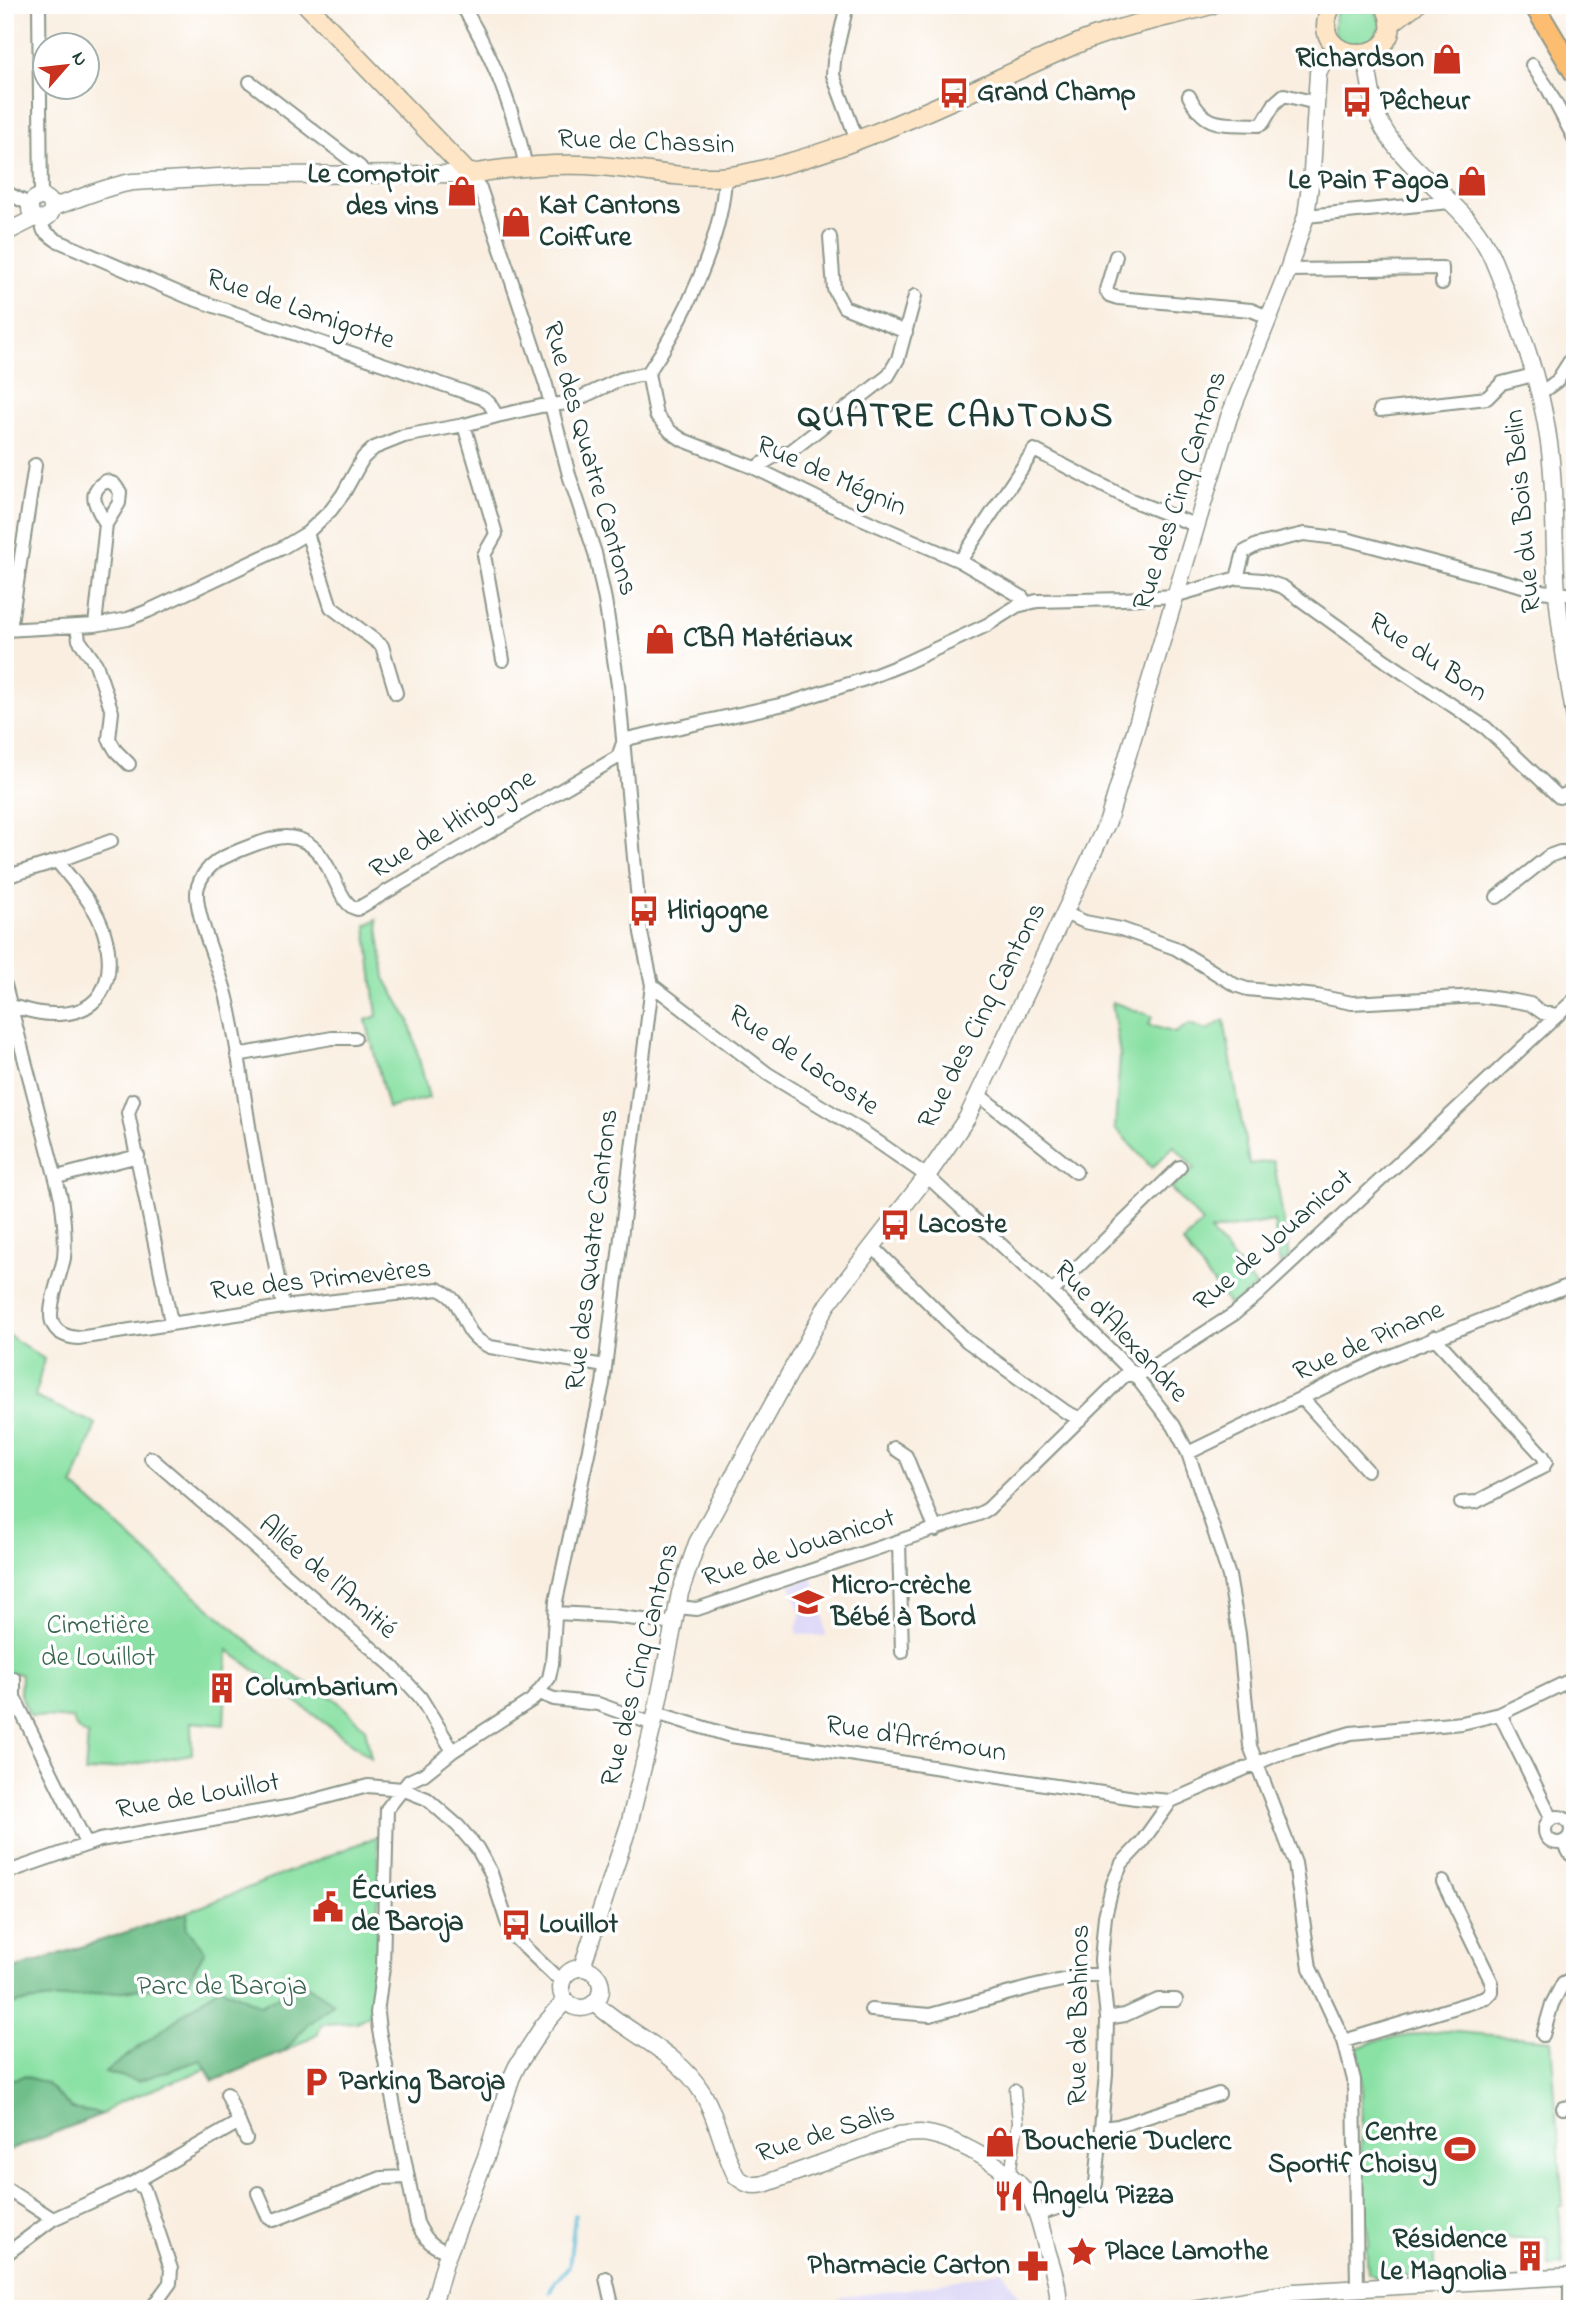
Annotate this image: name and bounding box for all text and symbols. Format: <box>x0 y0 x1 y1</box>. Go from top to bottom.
north arrow <box>32 32 102 102</box>
place label: Richardson <box>1296 39 1424 80</box>
shop icon: Richardson <box>1430 42 1464 76</box>
text: N <box>64 47 94 71</box>
place label: Grand Champ <box>977 73 1136 114</box>
bus stop icon: Grand Champ <box>937 76 971 110</box>
place label: Pêcheur <box>1380 82 1471 123</box>
bus stop icon: Pêcheur <box>1340 85 1374 119</box>
street label: Rue de Chassin <box>557 119 735 167</box>
place label: Le comptoir des vins <box>307 155 440 228</box>
place label: Le Pain Fagoa <box>1288 161 1449 203</box>
shop icon: Le Pain Fagoa <box>1455 164 1489 198</box>
shop icon: Le comptoir des vins <box>445 174 479 208</box>
place label: Kat Cantons Coiffure <box>539 186 680 259</box>
shop icon: Kat Cantons Coiffure <box>499 205 533 239</box>
street label: Rue de Lamigotte <box>200 259 400 362</box>
street label: Rue des Quatre Cantons <box>530 317 648 601</box>
street label: Rue des Cinq Cantons <box>1123 366 1239 616</box>
district label: QUATRE CANTONS <box>797 392 1115 443</box>
street label: Rue du Bois Belin <box>1495 407 1553 615</box>
street label: Rue de Mégnin <box>749 426 913 528</box>
street label: Rue du Bon <box>1359 603 1495 713</box>
place label: CBA Matériaux <box>683 619 853 660</box>
shop icon: CBA Matériaux <box>643 622 677 656</box>
street label: Rue de Hirigogne <box>362 759 544 891</box>
place label: Hirigogne <box>667 891 770 933</box>
bus stop icon: Hirigogne <box>627 894 661 928</box>
street label: Rue des Cinq Cantons <box>908 895 1058 1137</box>
street label: Rue de Lacoste <box>719 995 887 1127</box>
street label: Rue des Quatre Cantons <box>555 1107 631 1393</box>
street label: Rue de Jouanicot <box>1185 1160 1363 1322</box>
place label: Lacoste <box>918 1205 1008 1246</box>
bus stop icon: Lacoste <box>878 1208 912 1242</box>
street label: Rue des Primevères <box>209 1249 433 1313</box>
street label: Rue d'Alexandre <box>1043 1251 1198 1413</box>
street label: Rue de Pinane <box>1287 1290 1451 1393</box>
street label: Rue de Jouanicot <box>697 1498 901 1600</box>
street label: Allée de l'Amitié <box>248 1506 406 1650</box>
street label: Rue des Cinq Cantons <box>591 1539 691 1791</box>
place label: Micro-crèche Bébé à Bord <box>829 1566 976 1639</box>
school or university icon: Micro-crèche Bébé à Bord <box>791 1585 825 1619</box>
park label: Cimetière de Louillot <box>41 1606 155 1679</box>
place label: Columbarium <box>245 1668 398 1709</box>
building icon: Columbarium <box>205 1671 239 1705</box>
street label: Rue d'Arrémoun <box>823 1705 1009 1775</box>
street label: Rue de Louillot <box>113 1762 283 1832</box>
place label: Écuries de Baroja <box>351 1871 464 1944</box>
public building icon: Écuries de Baroja <box>311 1890 345 1924</box>
place label: Louillot <box>539 1905 619 1946</box>
bus stop icon: Louillot <box>499 1908 533 1942</box>
street label: Rue de Bahinos <box>1058 1924 1102 2106</box>
park label: Parc de Baroja <box>137 1967 307 2008</box>
place label: Parking Baroja <box>339 2062 505 2104</box>
parking icon: Parking Baroja <box>299 2065 333 2099</box>
street label: Rue de Salis <box>752 2092 900 2176</box>
place label: Centre Sportif Choisy <box>1268 2113 1438 2186</box>
place label: Boucherie Duclerc <box>1021 2122 1232 2163</box>
shop icon: Boucherie Duclerc <box>983 2125 1017 2159</box>
sports icon: Centre Sportif Choisy <box>1443 2132 1477 2166</box>
place label: Angelu Pizza <box>1032 2176 1174 2218</box>
restaurant icon: Angelu Pizza <box>992 2179 1026 2213</box>
place label: Résidence Le Magnolia <box>1380 2220 1508 2294</box>
place label: Place Lamothe <box>1105 2232 1270 2273</box>
place icon: Place Lamothe <box>1065 2235 1099 2269</box>
building icon: Résidence Le Magnolia <box>1513 2239 1547 2273</box>
place label: Pharmacie Carton <box>808 2246 1010 2287</box>
pharmacy icon: Pharmacie Carton <box>1016 2249 1050 2283</box>

